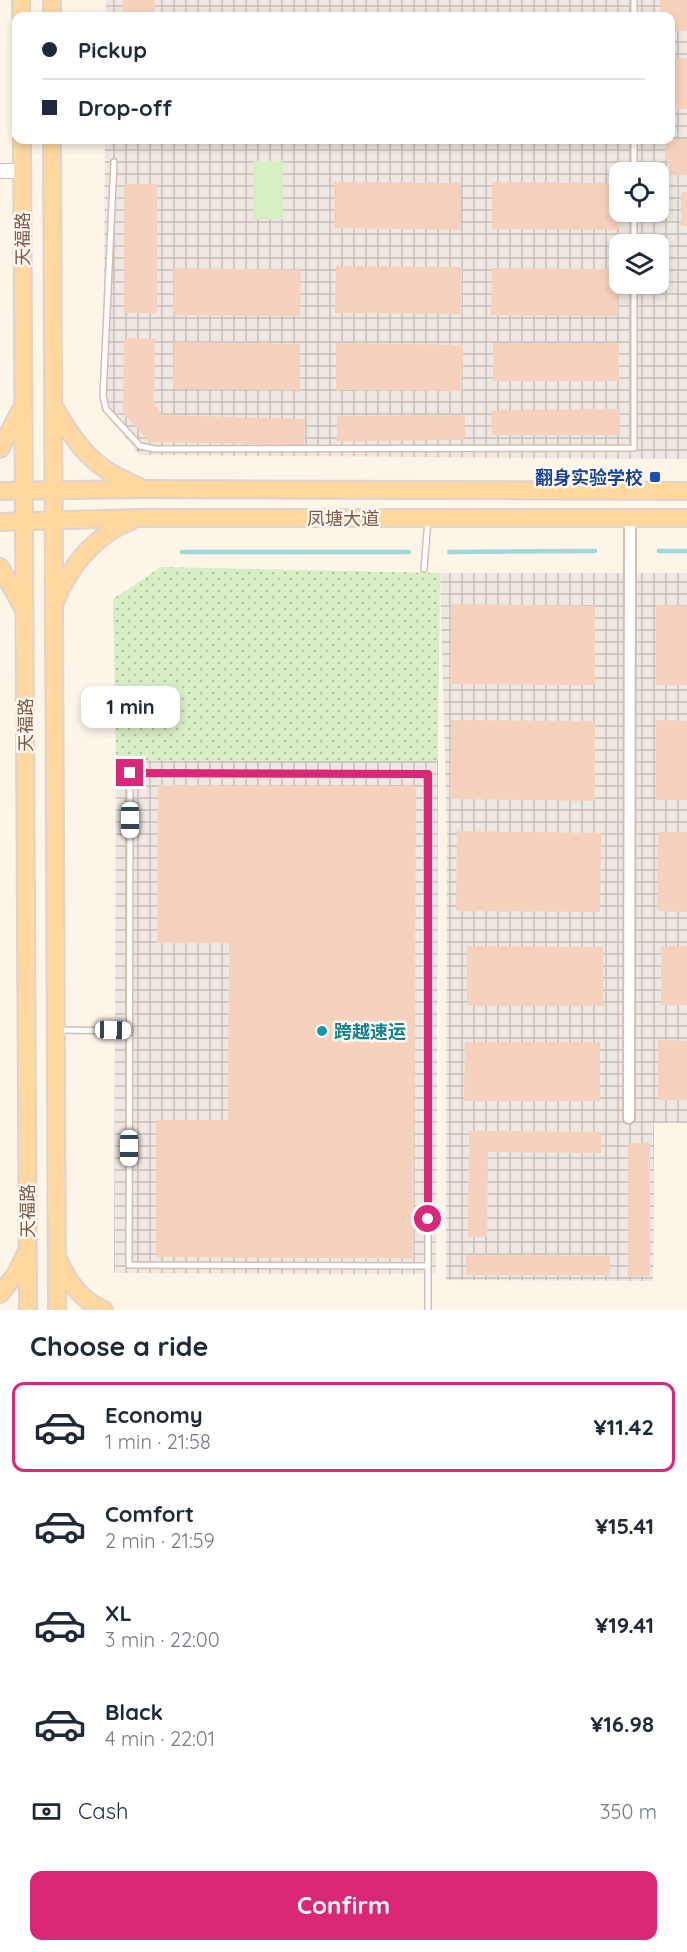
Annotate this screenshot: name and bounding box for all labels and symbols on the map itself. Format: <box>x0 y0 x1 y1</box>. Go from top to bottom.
street label: 天福路 <box>11 212 34 266</box>
place label: 翻身实验学校 <box>535 466 643 489</box>
marker: 翻身实验学校 <box>648 470 662 484</box>
street label: 凤塘大道 <box>307 507 379 530</box>
callout: 1 min <box>80 686 180 728</box>
street label: 天福路 <box>14 698 37 752</box>
route end <box>116 759 143 786</box>
car <box>121 802 139 838</box>
place label: 跨越速运 <box>334 1020 406 1043</box>
car <box>95 1021 131 1039</box>
marker: 跨越速运 <box>315 1024 329 1038</box>
car <box>120 1130 138 1166</box>
street label: 天福路 <box>16 1184 39 1238</box>
route start <box>414 1205 441 1232</box>

